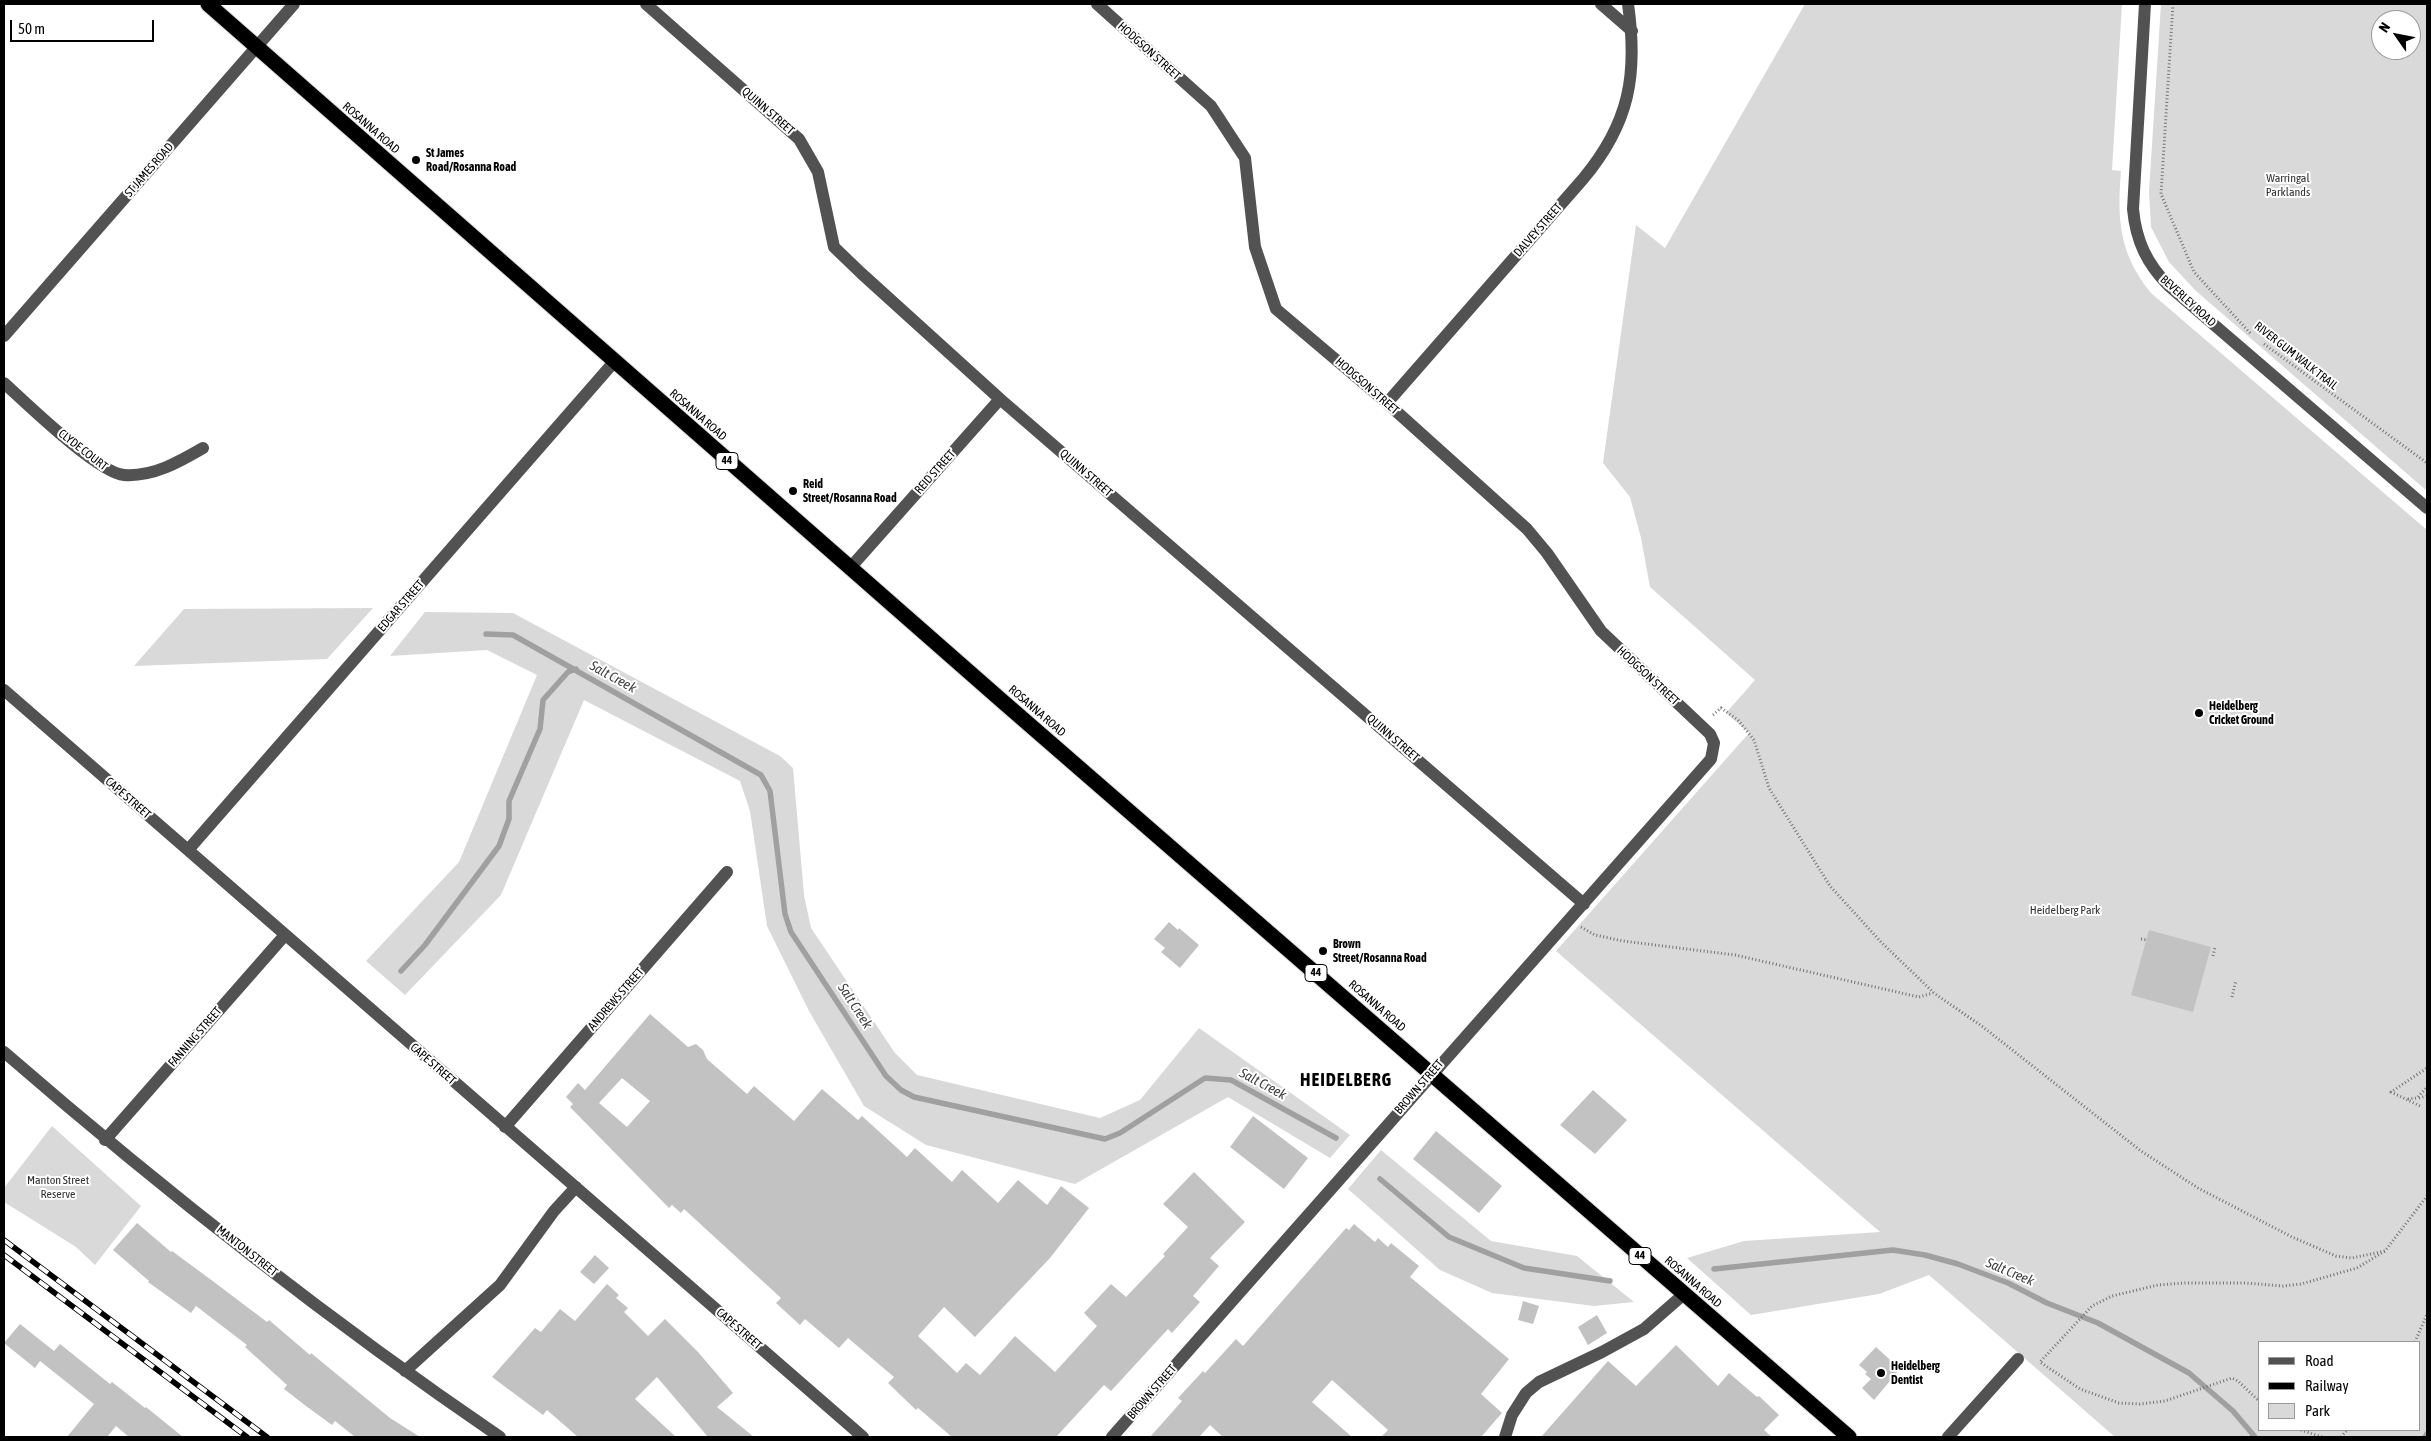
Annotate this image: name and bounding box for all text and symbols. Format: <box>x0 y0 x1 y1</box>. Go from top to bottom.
scale bar <box>12 10 156 42</box>
north arrow <box>2371 10 2421 60</box>
street label: HODGSON STREET <box>1115 19 1183 83</box>
text: 50 m <box>18 20 45 37</box>
text: N <box>2375 20 2393 35</box>
street label: QUINN STREET <box>739 84 797 138</box>
street label: ROSANNA ROAD <box>339 99 403 157</box>
street label: ST JAMES ROAD <box>122 140 176 200</box>
place label: St James Road/Rosanna Road <box>426 146 516 174</box>
marker: St James Road/Rosanna Road <box>410 154 422 166</box>
park label: Warringal Parklands <box>2266 171 2310 199</box>
street label: DALVEY STREET <box>1511 200 1565 260</box>
street label: BEVERLEY ROAD <box>2157 272 2219 330</box>
street label: RIVER GUM WALK TRAIL <box>2251 319 2341 393</box>
street label: HODGSON STREET <box>1332 354 1402 418</box>
street label: ROSANNA ROAD <box>666 386 730 444</box>
street label: CLYDE COURT <box>56 426 110 474</box>
street label: QUINN STREET <box>1057 446 1115 500</box>
street label: REID STREET <box>911 447 959 497</box>
road number: 44 <box>716 452 738 470</box>
place label: Reid Street/Rosanna Road <box>803 477 897 505</box>
marker: Reid Street/Rosanna Road <box>787 485 799 497</box>
street label: EDGAR STREET <box>375 577 427 635</box>
street label: HODGSON STREET <box>1614 644 1682 708</box>
water label: Salt Creek <box>587 657 639 697</box>
street label: ROSANNA ROAD <box>1005 682 1069 740</box>
place label: Heidelberg Cricket Ground <box>2209 699 2274 727</box>
marker: Heidelberg Cricket Ground <box>2193 707 2205 719</box>
street label: QUINN STREET <box>1364 711 1422 765</box>
street label: CAPE STREET <box>102 774 154 822</box>
park label: Heidelberg Park <box>2030 903 2100 917</box>
place label: Brown Street/Rosanna Road <box>1333 937 1427 965</box>
marker: Brown Street/Rosanna Road <box>1317 945 1329 957</box>
road number: 44 <box>1305 964 1327 981</box>
street label: ANDREWS STREET <box>585 965 647 1033</box>
street label: ROSANNA ROAD <box>1345 977 1409 1035</box>
water label: Salt Creek <box>834 980 876 1032</box>
street label: FANNING STREET <box>165 1004 225 1070</box>
street label: CAPE STREET <box>407 1040 459 1088</box>
street label: BROWN STREET <box>1391 1057 1447 1117</box>
water label: Salt Creek <box>1237 1065 1289 1103</box>
district label: HEIDELBERG <box>1299 1069 1393 1091</box>
park label: Manton Street Reserve <box>27 1173 89 1201</box>
street label: MANTON STREET <box>214 1223 280 1279</box>
road number: 44 <box>1629 1248 1651 1264</box>
street label: ROSANNA ROAD <box>1661 1253 1725 1311</box>
water label: Salt Creek <box>1983 1254 2037 1290</box>
street label: CAPE STREET <box>713 1305 765 1353</box>
legend <box>2258 1341 2421 1431</box>
text: Road <box>2305 1352 2334 1369</box>
place label: Heidelberg Dentist <box>1891 1359 1940 1387</box>
street label: BROWN STREET <box>1124 1362 1180 1422</box>
marker: Heidelberg Dentist <box>1875 1367 1887 1379</box>
text: Railway <box>2305 1377 2349 1394</box>
text: Park <box>2305 1402 2330 1419</box>

